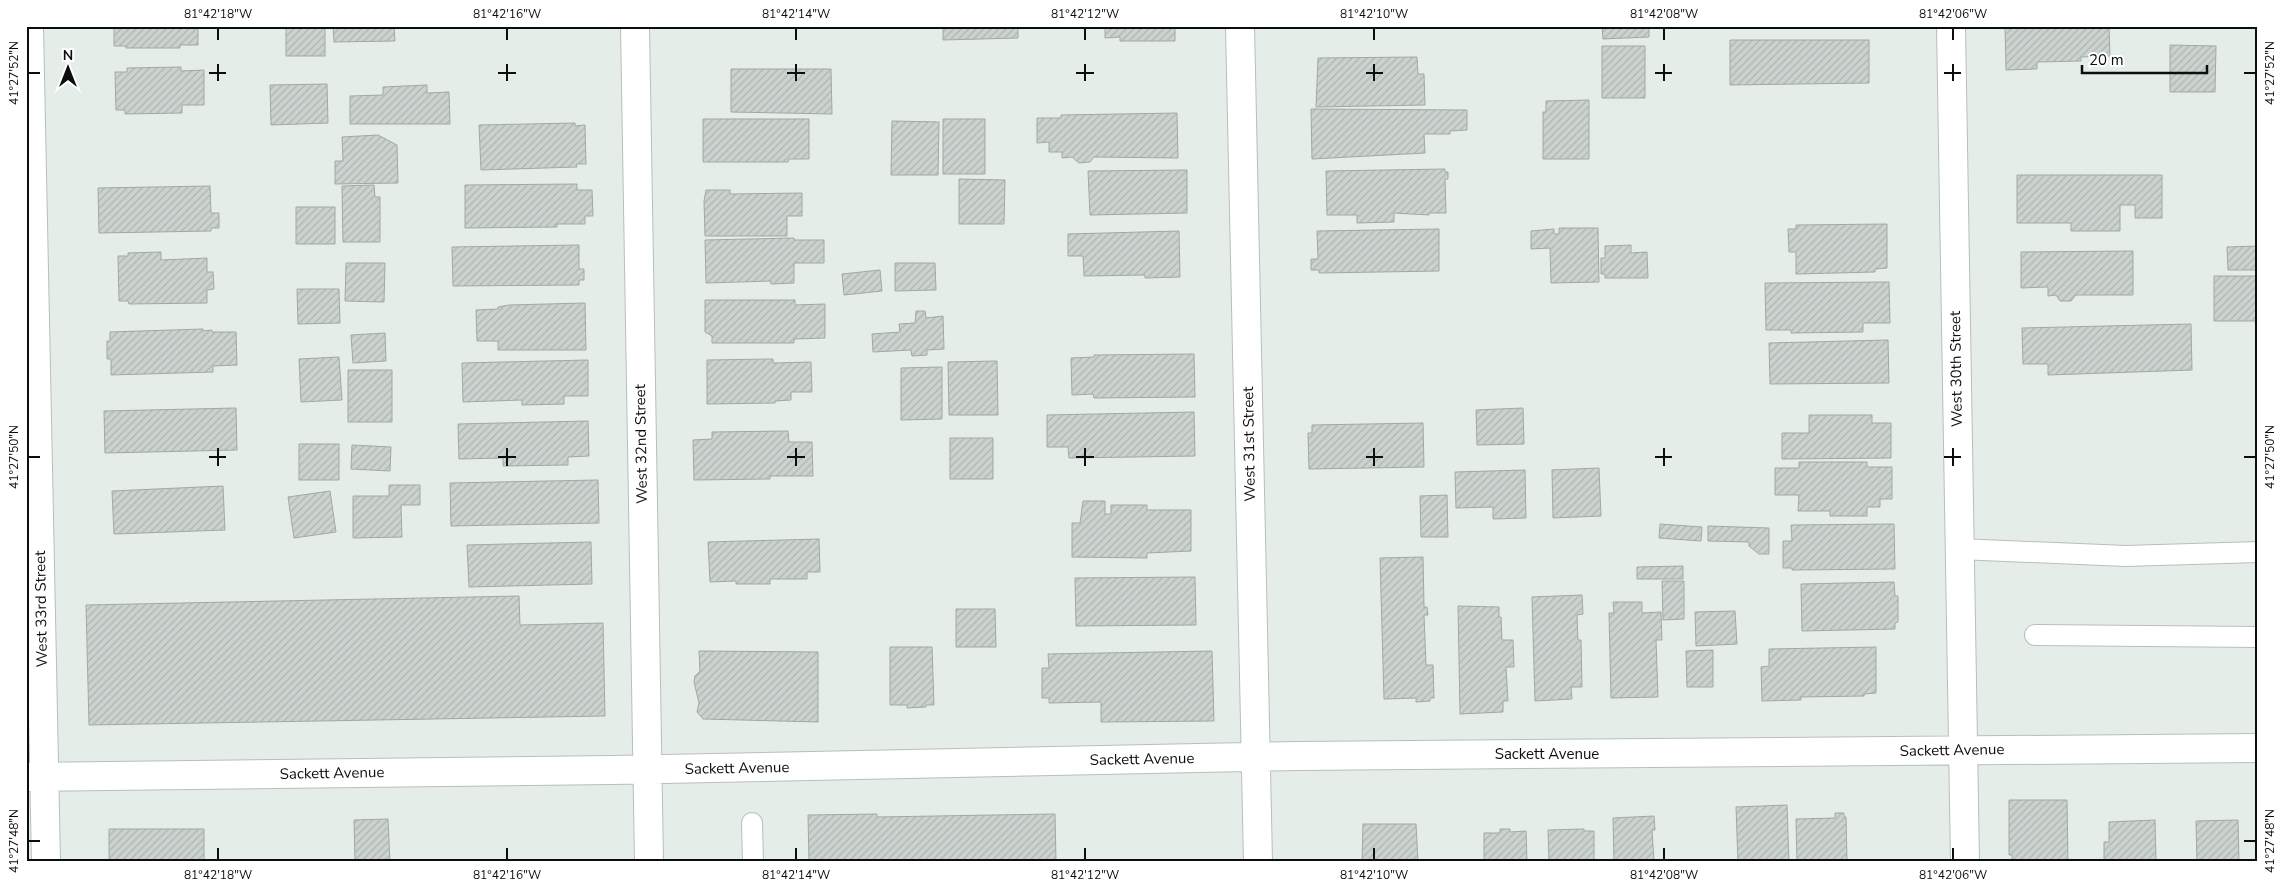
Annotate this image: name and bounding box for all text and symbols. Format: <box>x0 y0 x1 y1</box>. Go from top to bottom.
text: 81°42'18"W <box>184 6 252 22</box>
text: 81°42'16"W <box>473 6 541 22</box>
text: 81°42'14"W <box>762 6 830 22</box>
text: 81°42'12"W <box>1051 6 1119 22</box>
text: 81°42'10"W <box>1340 6 1408 22</box>
text: 81°42'08"W <box>1630 6 1698 22</box>
text: 81°42'06"W <box>1919 6 1987 22</box>
text: 41°27'52"N <box>6 41 22 105</box>
text: 41°27'52"N <box>2262 41 2278 105</box>
north arrow <box>42 42 92 92</box>
scale bar <box>2082 42 2206 74</box>
text: N <box>63 46 73 65</box>
text: 20 m <box>2089 50 2124 70</box>
street label: West 30th Street <box>1945 310 1967 427</box>
street label: West 32nd Street <box>630 383 652 504</box>
street label: West 31st Street <box>1238 386 1260 502</box>
text: 41°27'50"N <box>6 425 22 489</box>
text: 41°27'50"N <box>2262 425 2278 489</box>
street label: West 33rd Street <box>30 550 52 668</box>
street label: Sackett Avenue <box>1900 739 2004 761</box>
street label: Sackett Avenue <box>1495 744 1599 764</box>
street label: Sackett Avenue <box>1090 748 1194 770</box>
street label: Sackett Avenue <box>685 757 789 779</box>
street label: Sackett Avenue <box>280 762 384 784</box>
text: 41°27'48"N <box>6 809 22 873</box>
text: 41°27'48"N <box>2262 809 2278 873</box>
text: 81°42'18"W <box>184 867 252 883</box>
text: 81°42'16"W <box>473 867 541 883</box>
text: 81°42'14"W <box>762 867 830 883</box>
text: 81°42'12"W <box>1051 867 1119 883</box>
text: 81°42'10"W <box>1340 867 1408 883</box>
text: 81°42'08"W <box>1630 867 1698 883</box>
text: 81°42'06"W <box>1919 867 1987 883</box>

